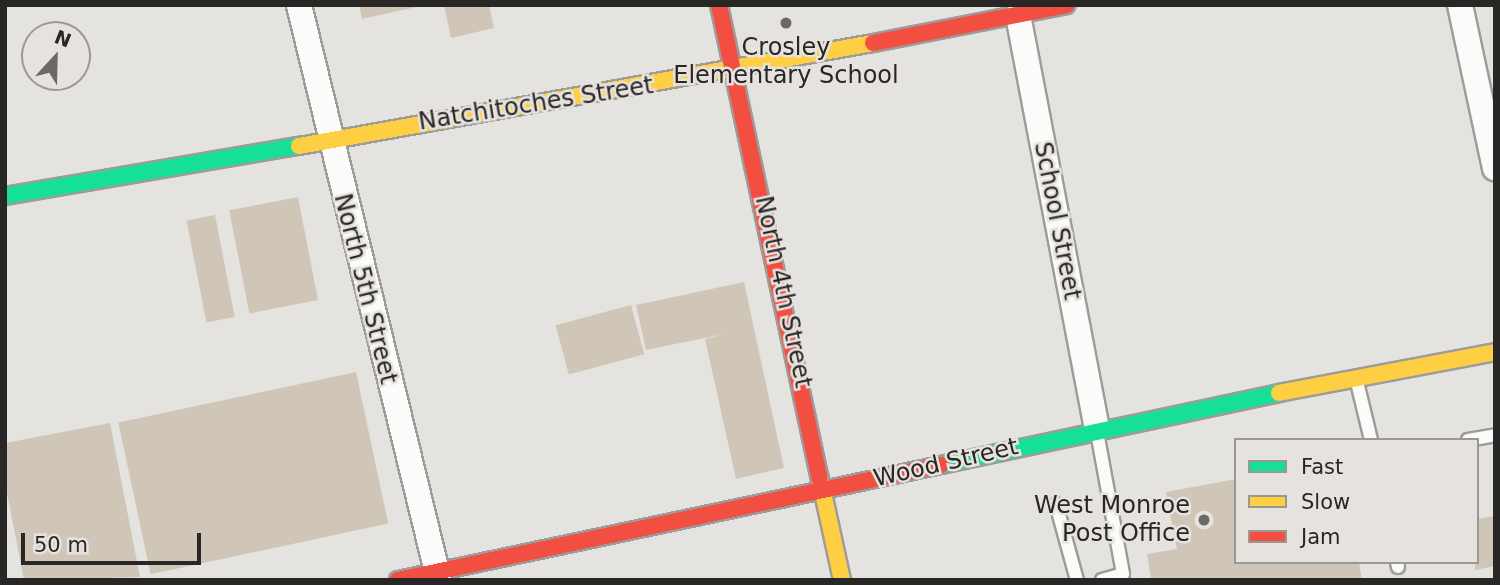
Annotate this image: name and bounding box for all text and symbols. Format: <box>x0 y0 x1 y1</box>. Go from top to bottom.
marker: Crosley Elementary School <box>778 15 794 31</box>
north arrow <box>21 21 91 91</box>
text: N <box>52 25 75 52</box>
place label: Crosley Elementary School <box>673 34 899 90</box>
street label: Natchitoches Street <box>416 71 656 137</box>
street label: School Street <box>1028 140 1086 302</box>
street label: North 5th Street <box>327 191 403 387</box>
street label: North 4th Street <box>749 194 817 390</box>
street label: Wood Street <box>871 432 1021 494</box>
legend <box>1234 438 1479 564</box>
text: Fast <box>1301 455 1343 479</box>
text: Slow <box>1301 490 1350 514</box>
place label: West Monroe Post Office <box>1034 492 1190 548</box>
marker: West Monroe Post Office <box>1196 512 1212 528</box>
scale bar <box>24 518 205 562</box>
text: Jam <box>1301 525 1341 549</box>
text: 50 m <box>34 533 88 557</box>

